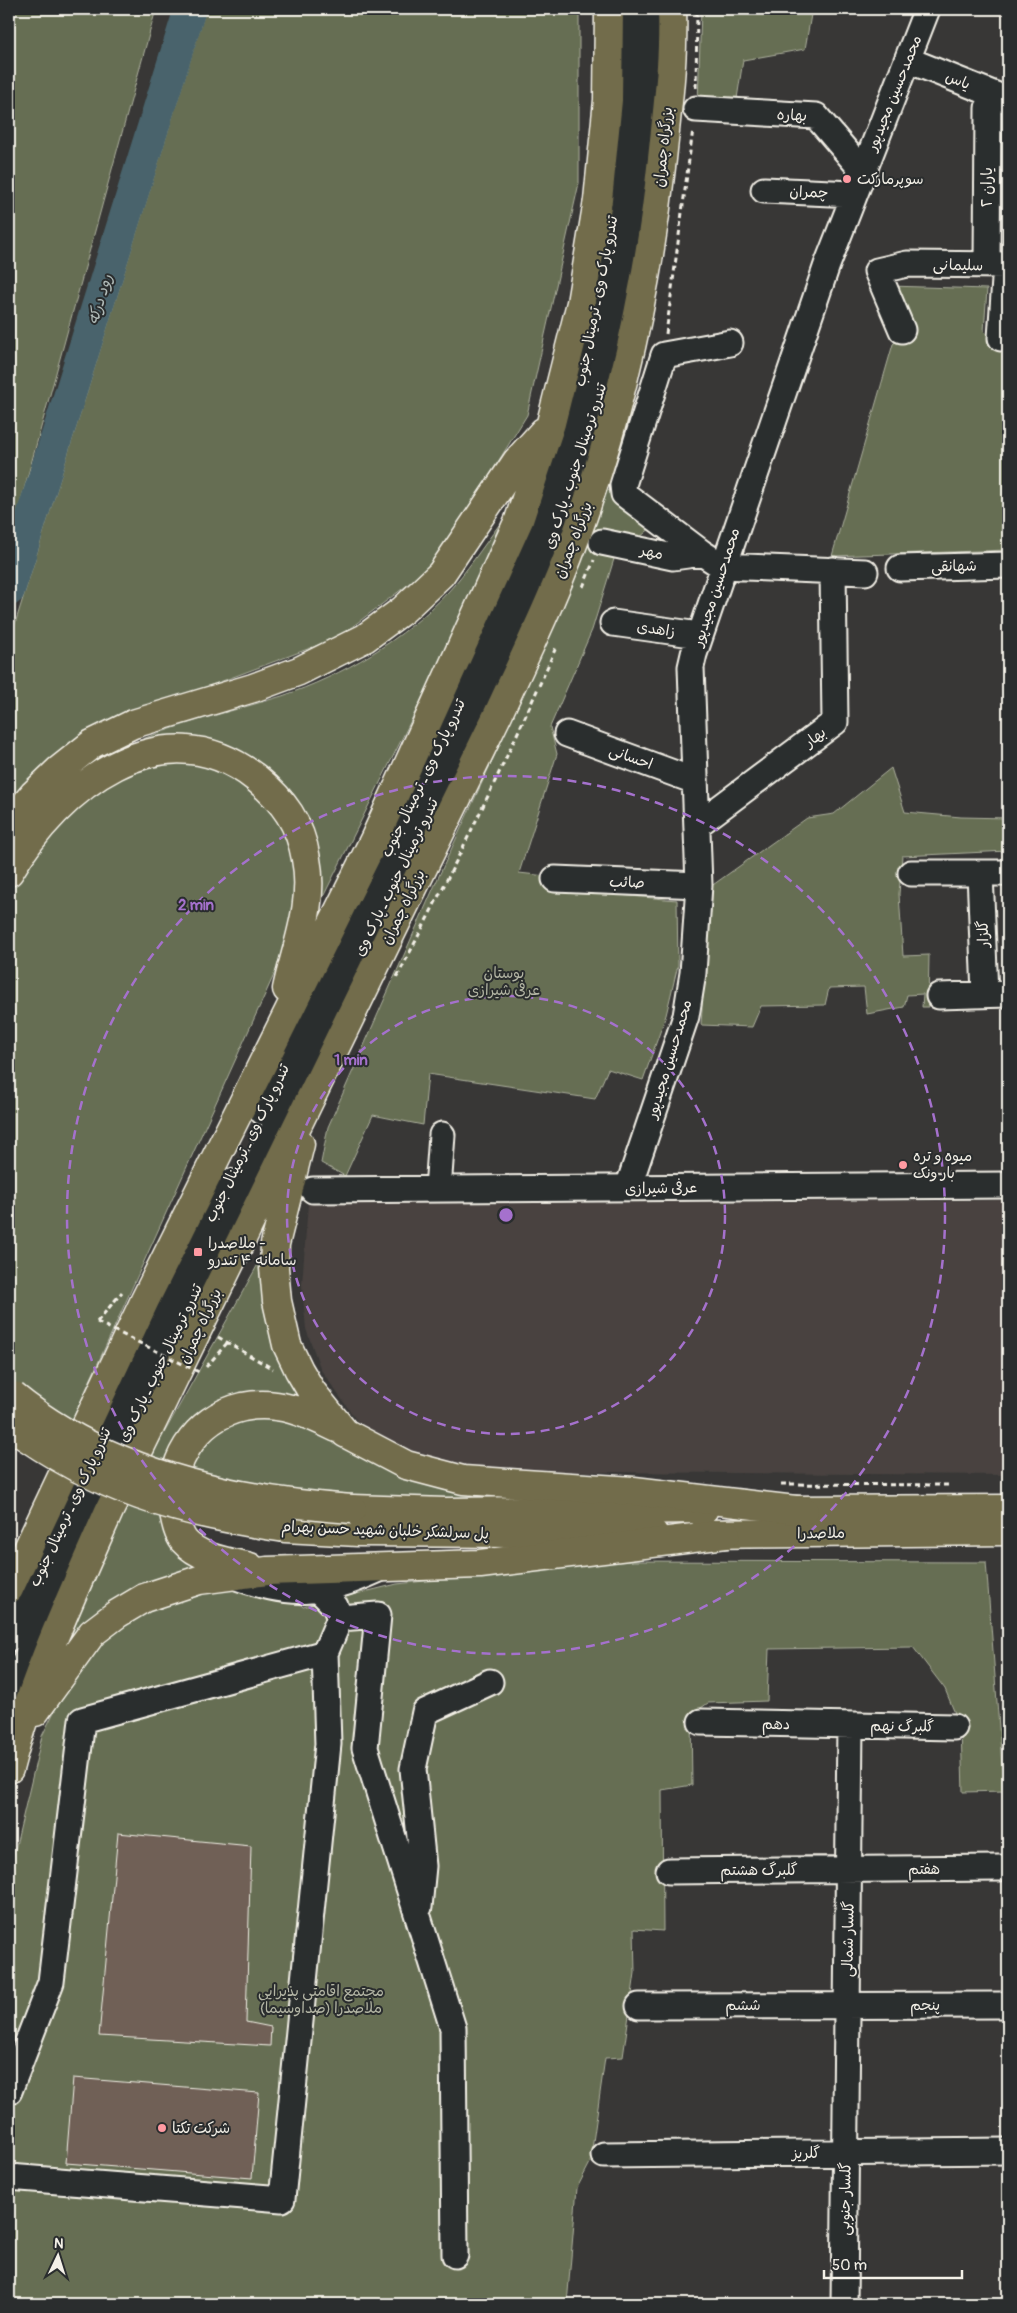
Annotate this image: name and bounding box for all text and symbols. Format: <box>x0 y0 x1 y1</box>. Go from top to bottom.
street label: محمدحسین مجیدپور <box>862 33 926 155</box>
street label: یاس <box>943 67 973 94</box>
street label: بهاره <box>776 105 808 126</box>
street label: بزرگراه چمران <box>650 106 677 188</box>
street label: یاران ٢ <box>978 167 997 207</box>
place label: سوپرمارکت <box>857 170 924 189</box>
marker: سوپرمارکت <box>841 173 853 185</box>
street label: چمران <box>789 182 829 203</box>
street label: تندرو پارک وی ـ ترمینال جنوب <box>571 213 622 388</box>
street label: سلیمانی <box>933 256 983 275</box>
water label: رود درکه <box>83 272 117 327</box>
street label: تندرو ترمینال جنوب ـ پارک وی <box>540 380 612 552</box>
street label: بزرگراه چمران <box>550 499 597 581</box>
street label: محمدحسین مجیدپور <box>688 526 745 650</box>
street label: مهر <box>637 540 665 564</box>
street label: شهانقی <box>931 557 977 576</box>
street label: زاهدی <box>636 617 676 642</box>
street label: تندرو پارک وی ـ ترمینال جنوب <box>377 695 470 860</box>
street label: بهار <box>800 723 830 752</box>
street label: احسانی <box>607 741 655 774</box>
street label: تندرو ترمینال جنوب ـ پارک وی <box>350 794 443 959</box>
street label: بزرگراه چمران <box>377 867 430 948</box>
street label: صائب <box>609 872 645 893</box>
text: 2 min <box>178 896 214 915</box>
street label: گلزار <box>974 920 993 949</box>
park label: بوستان عرفی شیرازی <box>468 964 540 1000</box>
street label: محمدحسین مجیدپور <box>642 997 697 1122</box>
text: 1 min <box>334 1051 368 1070</box>
street label: تندرو پارک وی ـ ترمینال جنوب <box>201 1060 294 1225</box>
place label: میوه و تره بار ونک <box>913 1147 972 1183</box>
marker: میوه و تره بار ونک <box>897 1159 909 1171</box>
street label: عرفی شیرازی <box>625 1177 697 1199</box>
centre of rings <box>497 1206 515 1224</box>
place label: ملاصدرا - سامانه ۴ تندرو <box>207 1234 297 1270</box>
marker: ملاصدرا - سامانه ۴ تندرو <box>192 1246 204 1258</box>
street label: تندرو ترمینال جنوب ـ پارک وی <box>114 1280 207 1445</box>
street label: بزرگراه چمران <box>175 1286 226 1367</box>
street label: تندرو پارک وی ـ ترمینال جنوب <box>25 1424 116 1590</box>
street label: پل سرلشکر خلبان شهید حسن بهرام <box>281 1517 489 1546</box>
street label: ملاصدرا <box>797 1524 845 1543</box>
street label: دهم <box>762 1715 790 1736</box>
street label: گلبرگ نهم <box>870 1716 934 1739</box>
street label: هفتم <box>908 1860 940 1881</box>
street label: گلبرگ هشتم <box>720 1861 798 1882</box>
street label: گلسار شمالی <box>838 1901 859 1977</box>
park label: مجتمع اقامتی پذیرایی ملاصدرا (صداوسیما) <box>258 1982 384 2018</box>
street label: ششم <box>725 1996 761 2017</box>
street label: پنجم <box>910 1996 940 2017</box>
place label: شرکت تکتا <box>172 2119 230 2138</box>
marker: شرکت تکتا <box>156 2122 168 2134</box>
street label: گلریز <box>790 2144 820 2163</box>
street label: گلسار جنوبی <box>835 2162 856 2236</box>
north arrow <box>32 2230 82 2280</box>
text: N <box>54 2235 64 2252</box>
scale bar <box>824 2248 962 2280</box>
text: 50 m <box>832 2256 867 2275</box>

